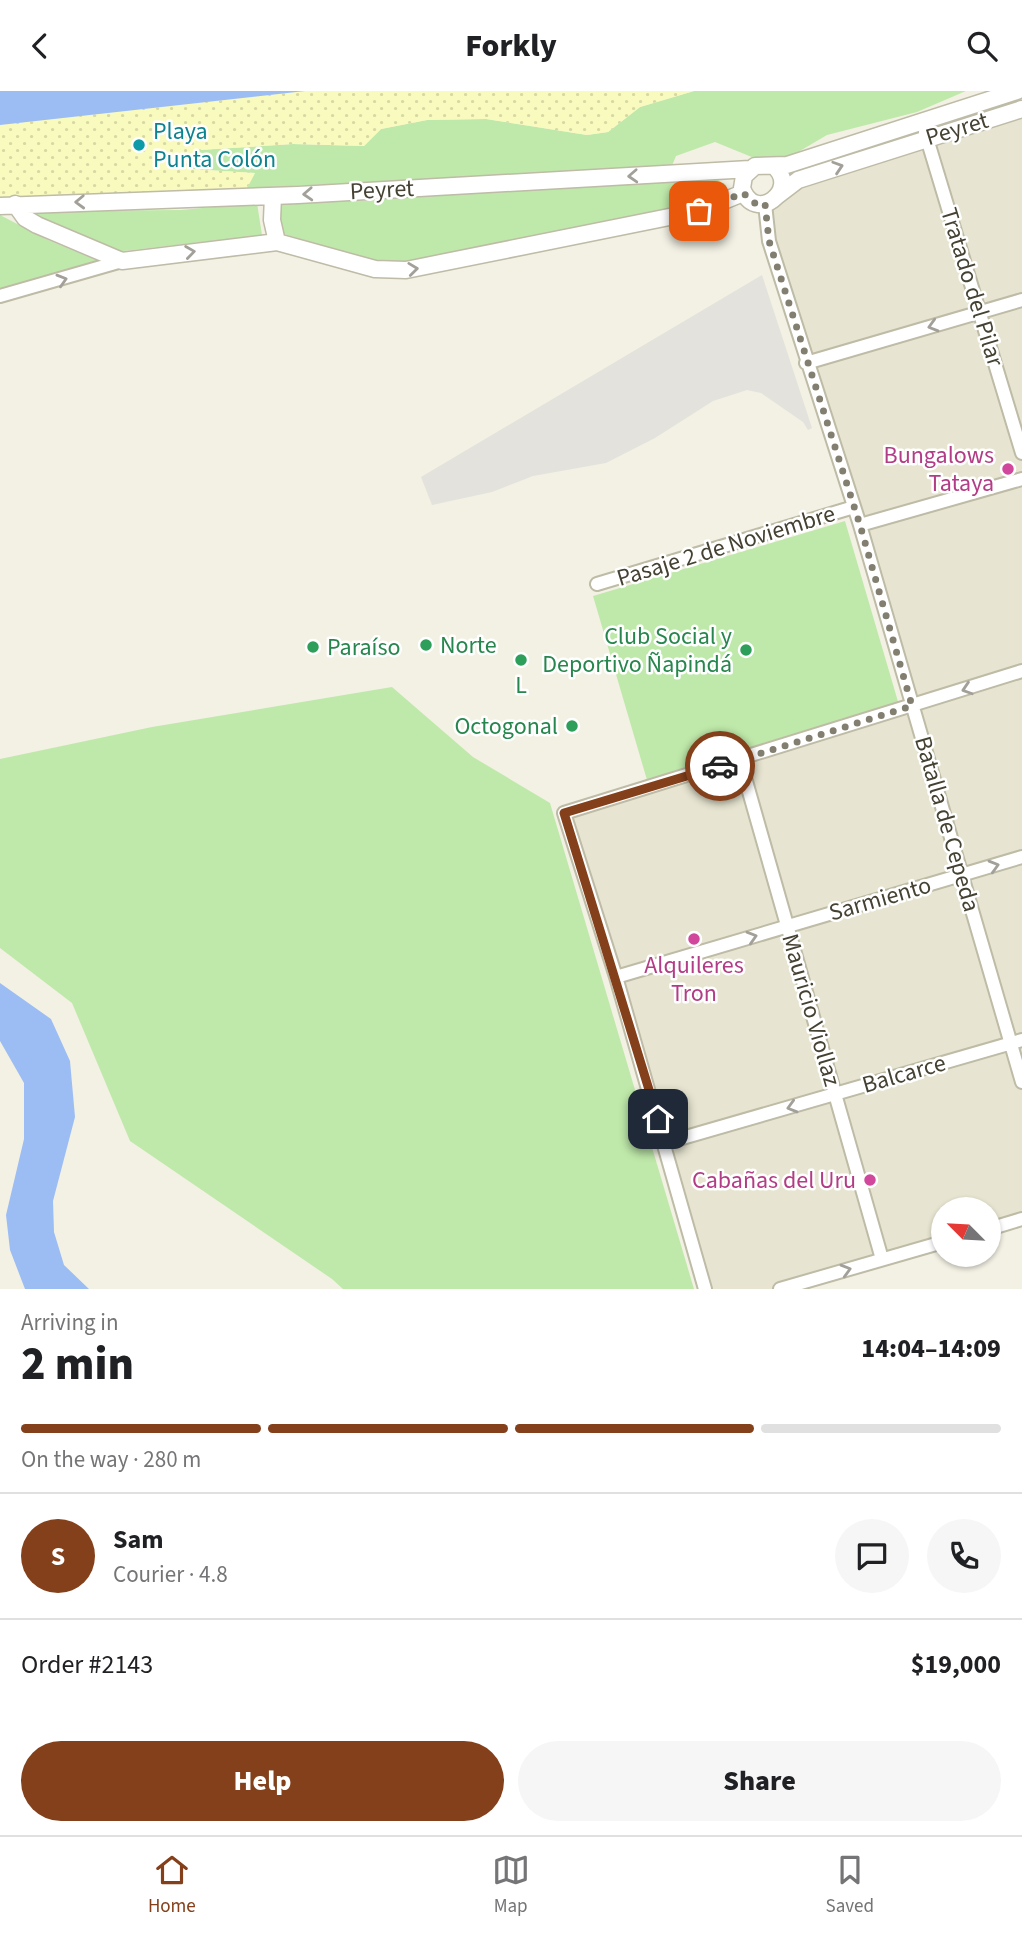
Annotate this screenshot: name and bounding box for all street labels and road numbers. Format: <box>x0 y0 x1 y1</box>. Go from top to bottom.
street label: Peyret <box>921 103 993 155</box>
street label: Peyret <box>349 171 415 209</box>
street label: Tratado del Pilar <box>931 203 1013 371</box>
street label: Pasaje 2 de Noviembre <box>612 496 840 596</box>
street label: Batalla de Cepeda <box>905 732 989 916</box>
street label: Sarmiento <box>825 868 935 930</box>
street label: Mauricio Viollaz <box>772 930 850 1090</box>
street label: Balcarce <box>858 1045 950 1103</box>

